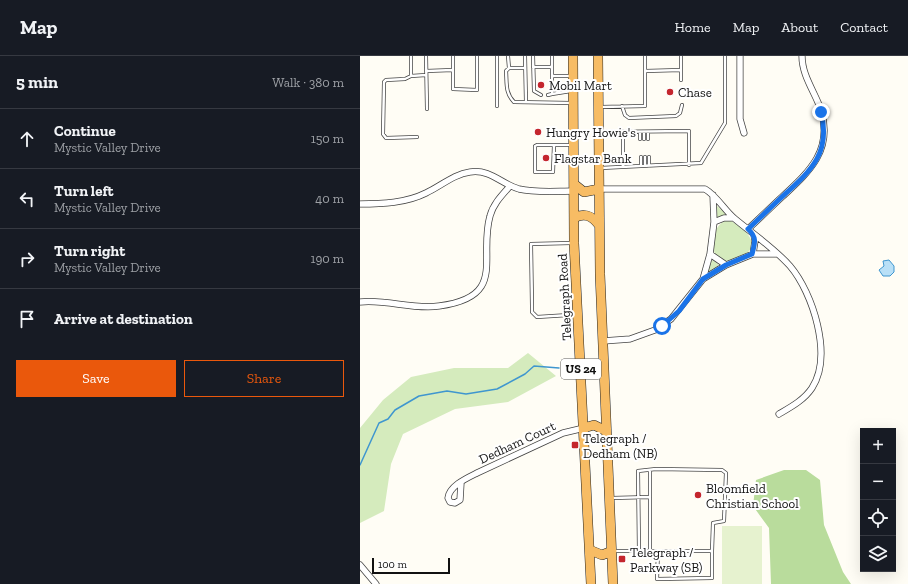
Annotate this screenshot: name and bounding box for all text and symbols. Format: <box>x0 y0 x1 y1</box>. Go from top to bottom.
text: Map <box>20 16 57 39</box>
text: Home <box>675 19 711 36</box>
text: Map <box>733 19 759 36</box>
text: About <box>781 19 818 36</box>
text: Contact <box>840 19 888 36</box>
text: 5 min <box>16 72 58 92</box>
text: Walk · 380 m <box>272 75 344 90</box>
place label: Mobil Mart <box>549 78 612 93</box>
marker: Mobil Mart <box>536 80 546 90</box>
place label: Chase <box>678 85 712 100</box>
marker: Chase <box>665 87 675 97</box>
route end <box>812 103 830 121</box>
text: Continue <box>54 122 116 140</box>
place label: Hungry Howie's <box>546 125 636 140</box>
marker: Hungry Howie's <box>533 127 543 137</box>
icon: ahead <box>16 128 38 150</box>
text: 150 m <box>311 131 344 146</box>
text: Mystic Valley Drive <box>54 140 161 155</box>
place label: Flagstar Bank <box>554 151 632 166</box>
marker: Flagstar Bank <box>541 153 551 163</box>
text: Turn left <box>54 182 114 200</box>
icon: left <box>16 188 38 210</box>
text: 40 m <box>315 191 344 206</box>
text: Mystic Valley Drive <box>54 200 161 215</box>
text: Turn right <box>54 242 125 260</box>
icon: right <box>16 248 38 270</box>
text: 190 m <box>310 251 344 266</box>
street label: Telegraph Road <box>555 253 574 341</box>
text: Mystic Valley Drive <box>54 260 161 275</box>
icon: arrive <box>16 308 38 330</box>
text: Arrive at destination <box>54 310 193 328</box>
route start <box>653 317 671 335</box>
road number: US 24 <box>561 359 601 379</box>
button: Save <box>16 360 176 397</box>
button: Share <box>184 360 344 397</box>
street label: Dedham Court <box>477 418 558 467</box>
map controls <box>860 428 896 572</box>
button: + <box>860 428 896 464</box>
place label: Telegraph / Dedham (NB) <box>583 431 658 461</box>
marker: Telegraph / Dedham (NB) <box>570 440 580 450</box>
button: − <box>860 464 896 500</box>
place label: Bloomfield Christian School <box>706 481 799 511</box>
marker: Bloomfield Christian School <box>693 490 703 500</box>
button: locate <box>860 500 896 536</box>
button: layers <box>860 536 896 572</box>
place label: Telegraph / Parkway (SB) <box>630 545 703 575</box>
marker: Telegraph / Parkway (SB) <box>617 554 627 564</box>
scale bar <box>372 556 450 575</box>
text: 100 m <box>378 558 407 571</box>

